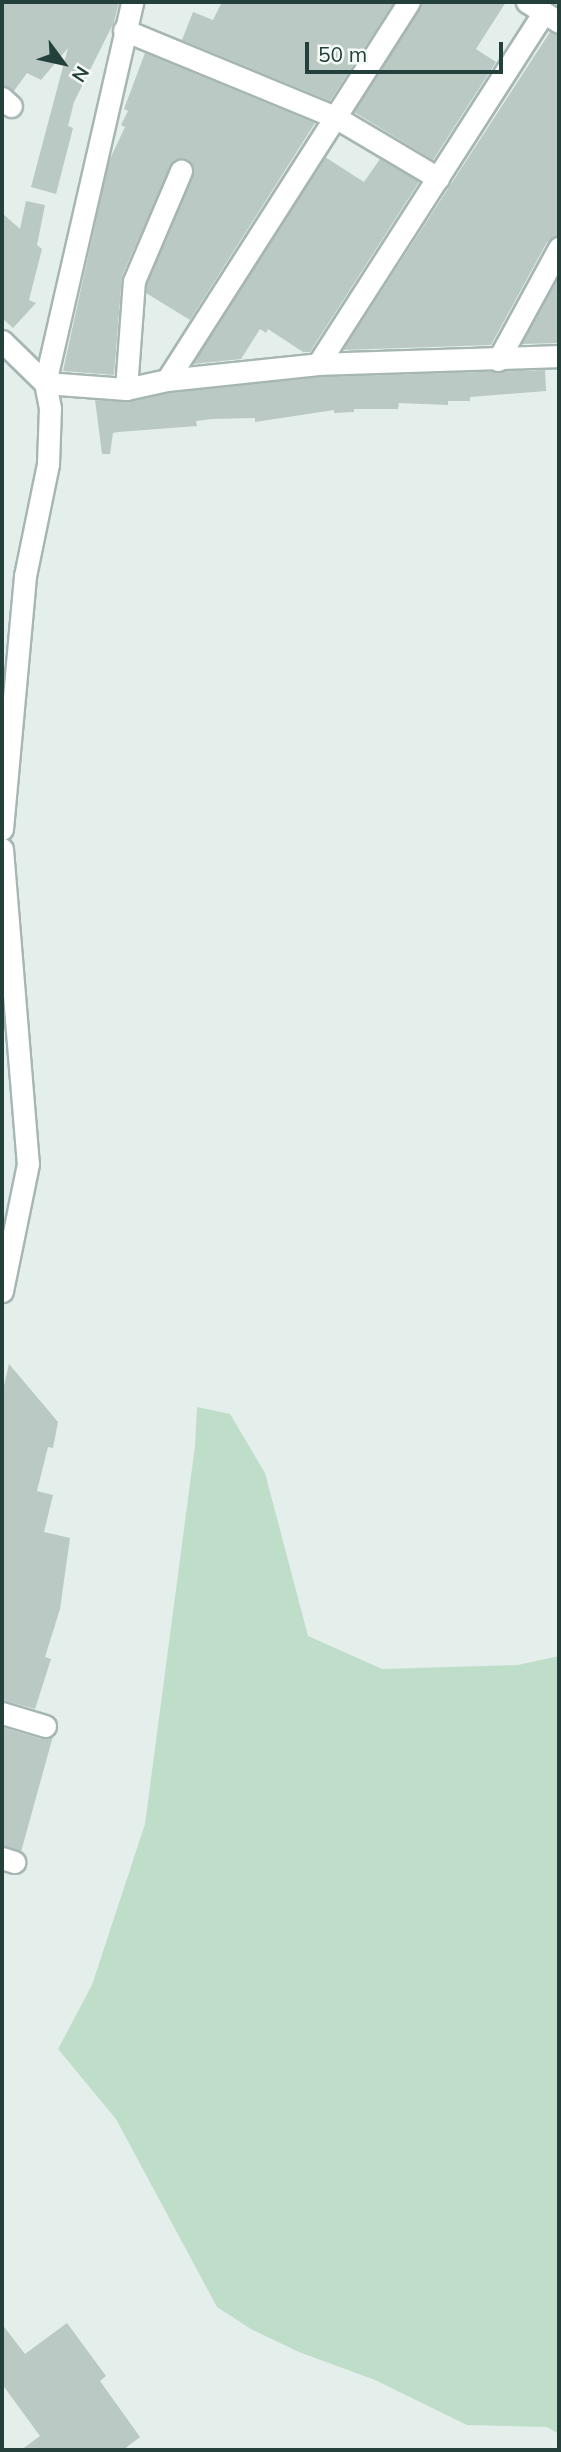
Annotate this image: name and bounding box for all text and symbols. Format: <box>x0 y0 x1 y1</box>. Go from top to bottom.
north arrow <box>28 28 98 98</box>
scale bar <box>309 28 507 72</box>
text: 50 m <box>318 41 367 67</box>
text: N <box>67 62 95 87</box>

